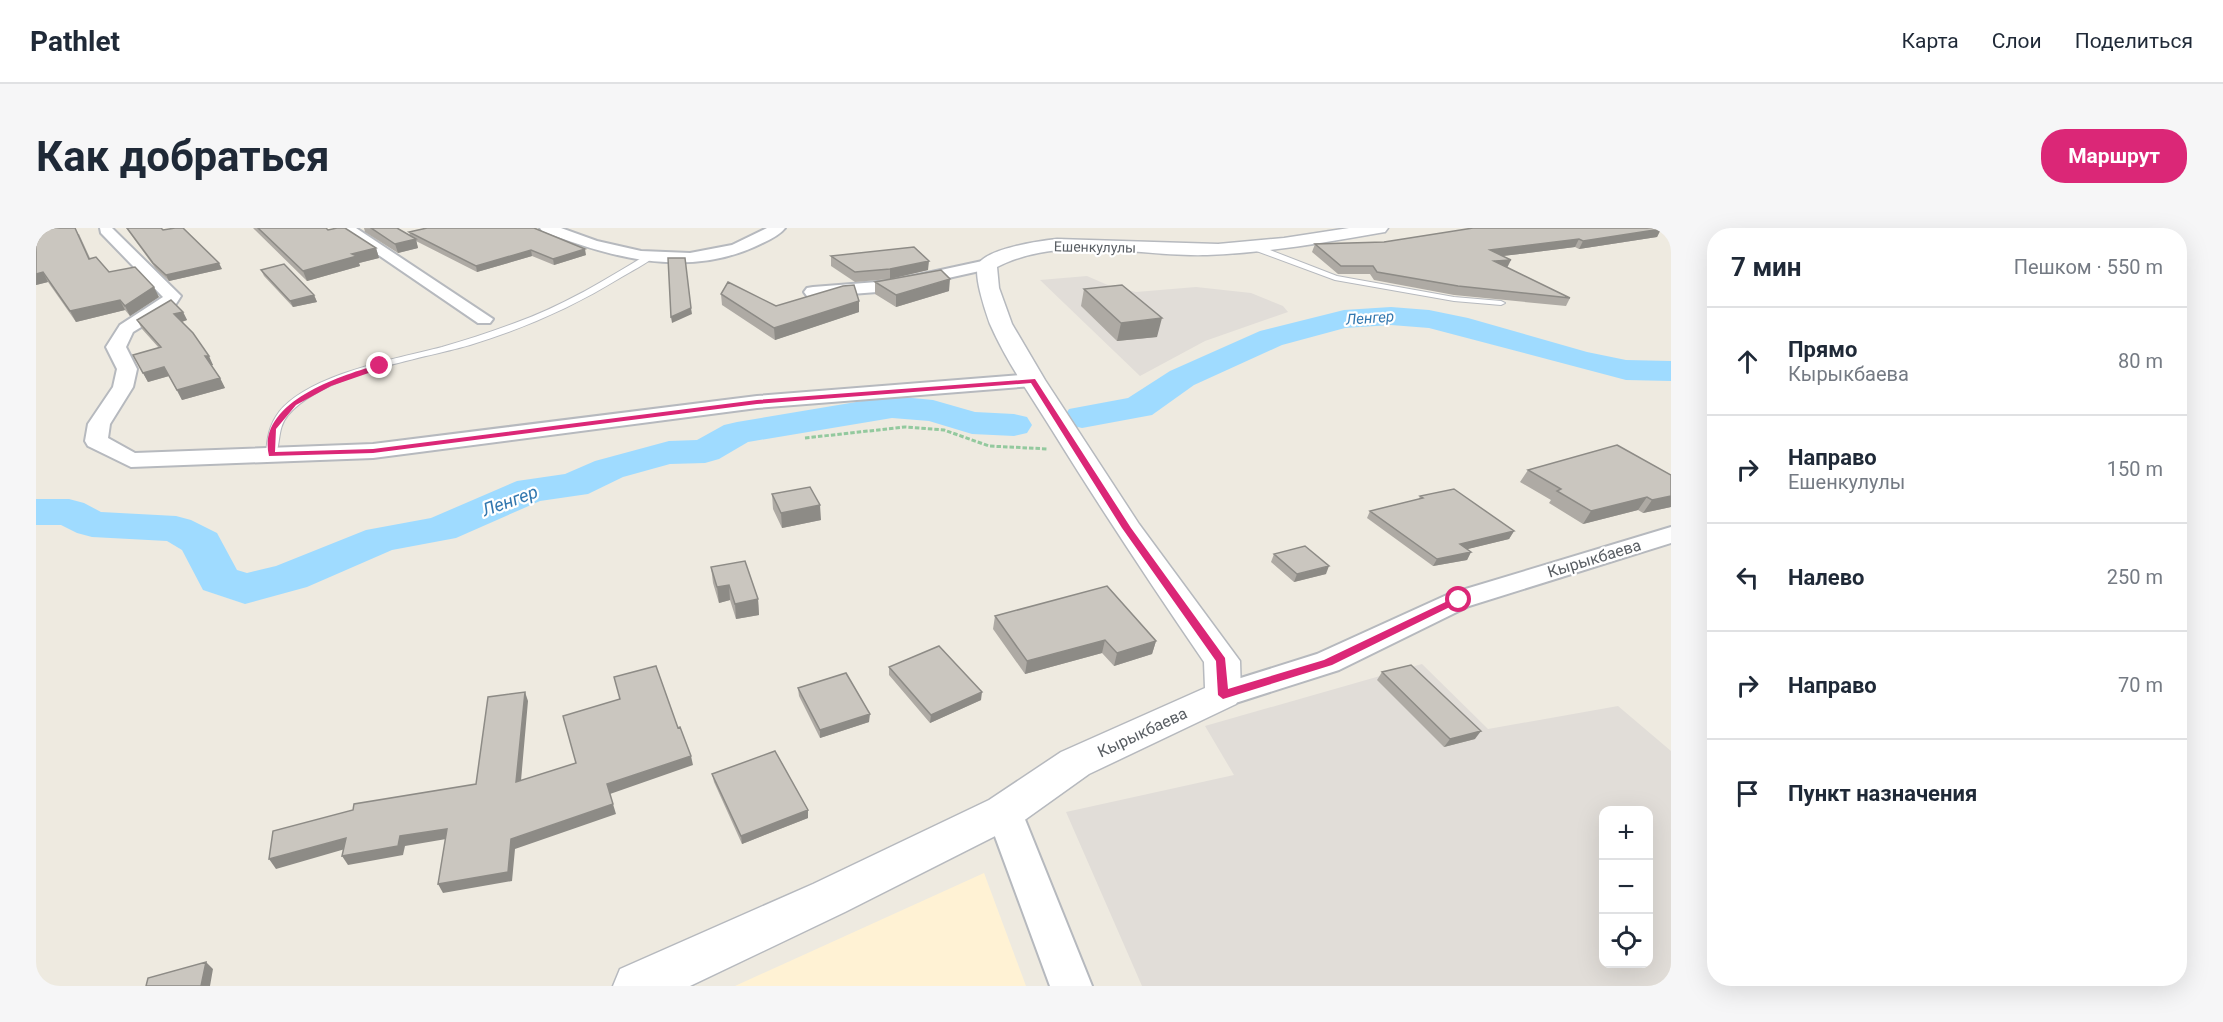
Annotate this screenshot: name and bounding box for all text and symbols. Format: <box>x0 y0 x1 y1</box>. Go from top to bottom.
text: Pathlet <box>30 25 120 58</box>
text: Карта <box>1902 29 1959 53</box>
text: Слои <box>1992 29 2042 53</box>
text: Поделиться <box>2075 29 2193 53</box>
button: Маршрут <box>2041 129 2187 183</box>
text: Как добраться <box>36 132 330 181</box>
street label: Ешенкулулы <box>1054 238 1136 256</box>
text: 7 мин <box>1731 252 1802 282</box>
text: Пешком · 550 m <box>2014 255 2163 279</box>
water label: Ленгер <box>1344 307 1395 329</box>
text: Прямо <box>1788 337 1857 362</box>
icon: ahead <box>1731 345 1764 378</box>
text: 80 m <box>2118 349 2163 373</box>
route end <box>366 352 392 378</box>
text: Кырыкбаева <box>1788 362 1909 386</box>
text: Направо <box>1788 445 1877 470</box>
icon: right <box>1731 453 1764 486</box>
text: 150 m <box>2107 457 2163 481</box>
text: Ешенкулулы <box>1788 470 1905 494</box>
water label: Ленгер <box>478 481 541 521</box>
street label: Кырыкбаева <box>1545 535 1643 582</box>
icon: left <box>1731 561 1764 594</box>
text: Налево <box>1788 565 1865 590</box>
text: 250 m <box>2107 565 2163 589</box>
route start <box>1445 586 1471 612</box>
icon: right <box>1731 669 1764 702</box>
text: Направо <box>1788 673 1877 698</box>
text: 70 m <box>2118 673 2163 697</box>
street label: Кырыкбаева <box>1094 703 1190 761</box>
icon: arrive <box>1731 777 1764 810</box>
text: Пункт назначения <box>1788 781 1977 806</box>
map controls <box>1599 806 1653 968</box>
button: + <box>1599 806 1653 860</box>
button: − <box>1599 860 1653 914</box>
button: locate <box>1599 914 1653 968</box>

